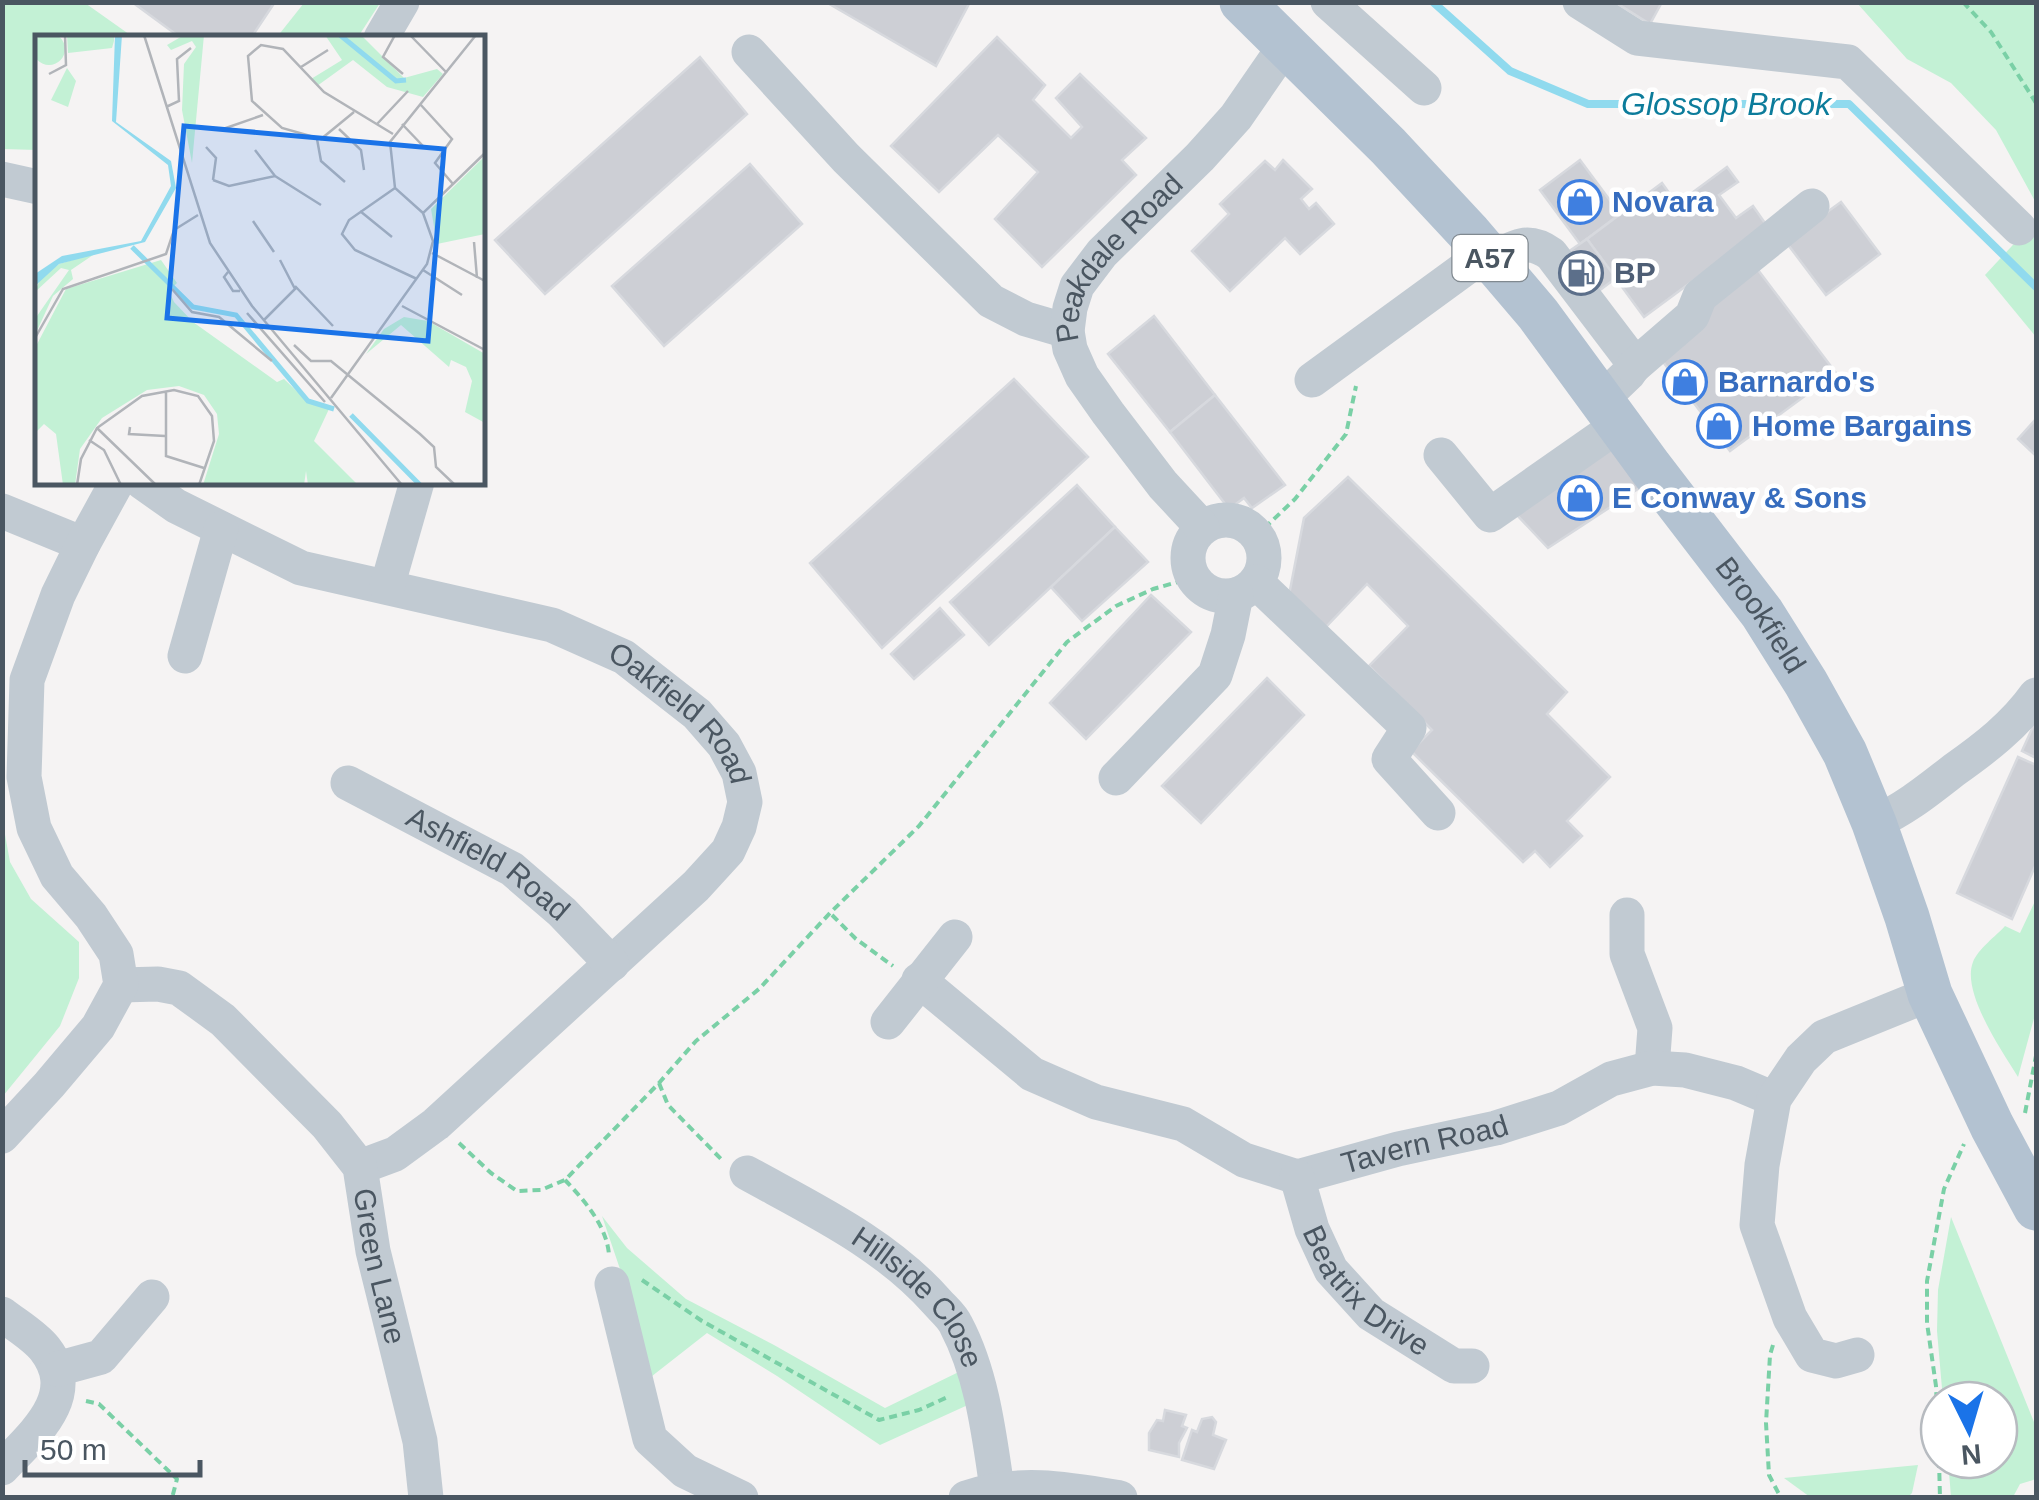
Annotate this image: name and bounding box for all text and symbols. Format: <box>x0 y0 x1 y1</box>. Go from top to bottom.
inset map <box>35 35 485 485</box>
water label: Glossop Brook <box>1621 86 1833 122</box>
street label: Peakdale Road <box>1049 167 1189 345</box>
shop icon: Novara <box>1557 179 1603 225</box>
place label: Novara <box>1612 185 1714 218</box>
road number: A57 <box>1452 235 1528 281</box>
fuel station icon: BP <box>1558 250 1604 296</box>
place label: BP <box>1614 256 1656 289</box>
shop icon: Barnardo's <box>1662 359 1708 405</box>
place label: Barnardo's <box>1718 365 1875 398</box>
shop icon: Home Bargains <box>1696 403 1742 449</box>
place label: Home Bargains <box>1752 409 1972 442</box>
shop icon: E Conway & Sons <box>1557 475 1603 521</box>
place label: E Conway & Sons <box>1612 481 1867 514</box>
street label: Brookfield <box>1709 551 1812 679</box>
street label: Oakfield Road <box>604 636 758 786</box>
street label: Ashfield Road <box>401 800 576 927</box>
street label: Tavern Road <box>1338 1108 1512 1180</box>
street label: Green Lane <box>348 1186 412 1347</box>
street label: Hillside Close <box>846 1220 989 1372</box>
street label: Beatrix Drive <box>1297 1220 1435 1362</box>
north arrow <box>1919 1380 2019 1480</box>
scale bar <box>25 1415 200 1477</box>
text: 50 m <box>40 1433 107 1466</box>
text: N <box>1960 1438 1983 1471</box>

